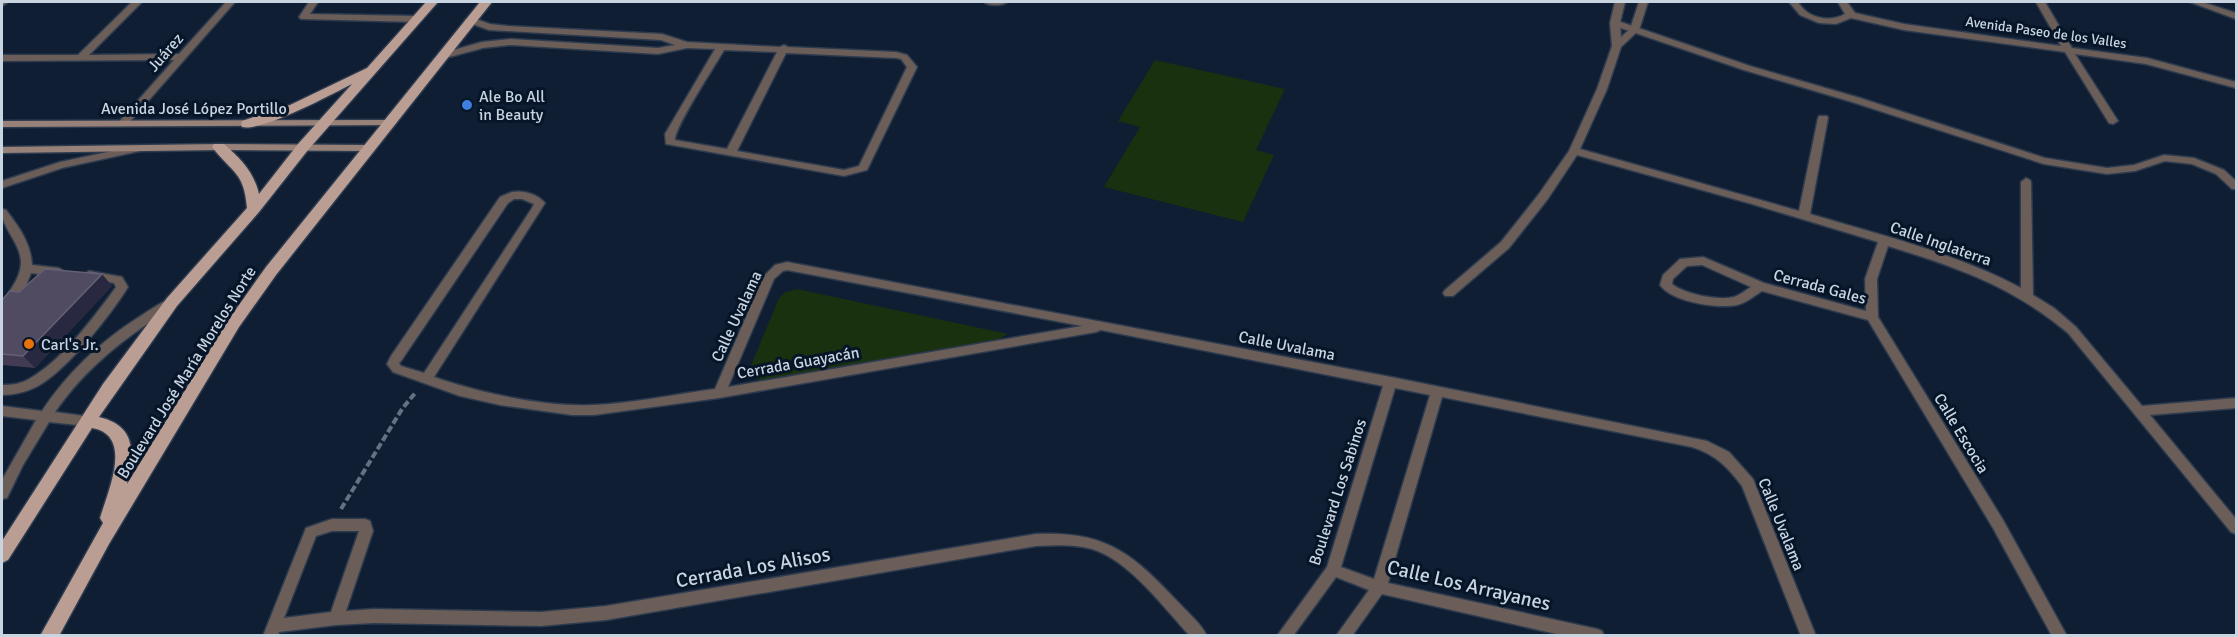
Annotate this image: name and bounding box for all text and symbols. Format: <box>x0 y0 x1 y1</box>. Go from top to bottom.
street label: Avenida Paseo de los Valles <box>1964 13 2128 52</box>
street label: Juárez <box>144 29 188 76</box>
place label: Ale Bo All in Beauty <box>479 87 545 125</box>
marker: Ale Bo All in Beauty <box>460 98 474 112</box>
street label: Avenida José López Portillo <box>101 99 287 119</box>
street label: Calle Inglaterra <box>1887 217 1994 271</box>
street label: Boulevard José María Morelos Norte <box>113 263 261 482</box>
street label: Cerrada Gales <box>1771 265 1868 309</box>
street label: Calle Uvalama <box>707 268 767 365</box>
street label: Calle Uvalama <box>1237 327 1337 365</box>
place label: Carl's Jr. <box>41 335 99 355</box>
marker: Carl's Jr. <box>22 337 36 351</box>
street label: Cerrada Guayacán <box>735 342 861 384</box>
street label: Calle Escocia <box>1929 390 1993 477</box>
street label: Boulevard Los Sabinos <box>1305 417 1371 568</box>
street label: Calle Uvalama <box>1753 475 1809 574</box>
street label: Cerrada Los Alisos <box>674 542 832 593</box>
street label: Calle Los Arrayanes <box>1385 555 1553 616</box>

